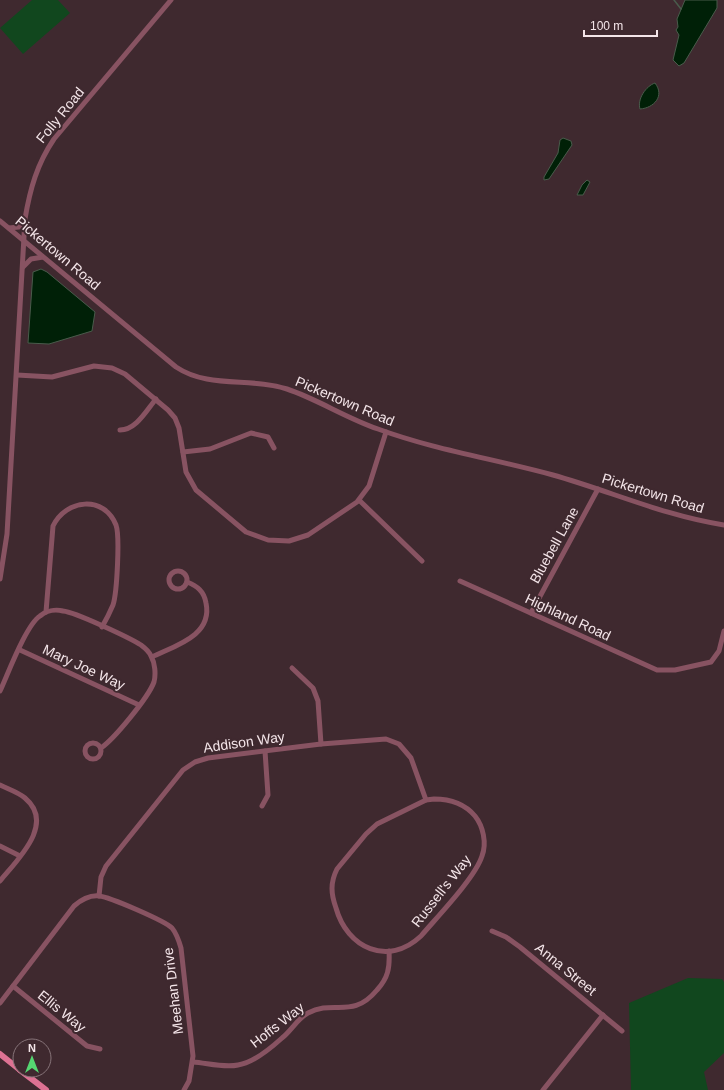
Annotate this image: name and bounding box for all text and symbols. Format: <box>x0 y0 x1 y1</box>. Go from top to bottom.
scale bar <box>584 12 657 38</box>
text: 100 m <box>590 19 623 33</box>
street label: Folly Road <box>33 84 87 146</box>
street label: Pickertown Road <box>12 213 104 293</box>
street label: Pickertown Road <box>293 373 397 429</box>
street label: Pickertown Road <box>600 470 706 516</box>
street label: Bluebell Lane <box>526 504 582 586</box>
street label: Highland Road <box>523 590 613 644</box>
street label: Mary Joe Way <box>40 641 128 693</box>
street label: Addison Way <box>202 728 286 756</box>
street label: Russell's Way <box>408 852 474 930</box>
street label: Anna Street <box>532 940 600 999</box>
street label: Meehan Drive <box>160 947 186 1035</box>
street label: Ellis Way <box>35 987 89 1035</box>
street label: Hoffs Way <box>247 999 307 1051</box>
north arrow <box>12 1038 52 1078</box>
text: N <box>28 1042 36 1054</box>

